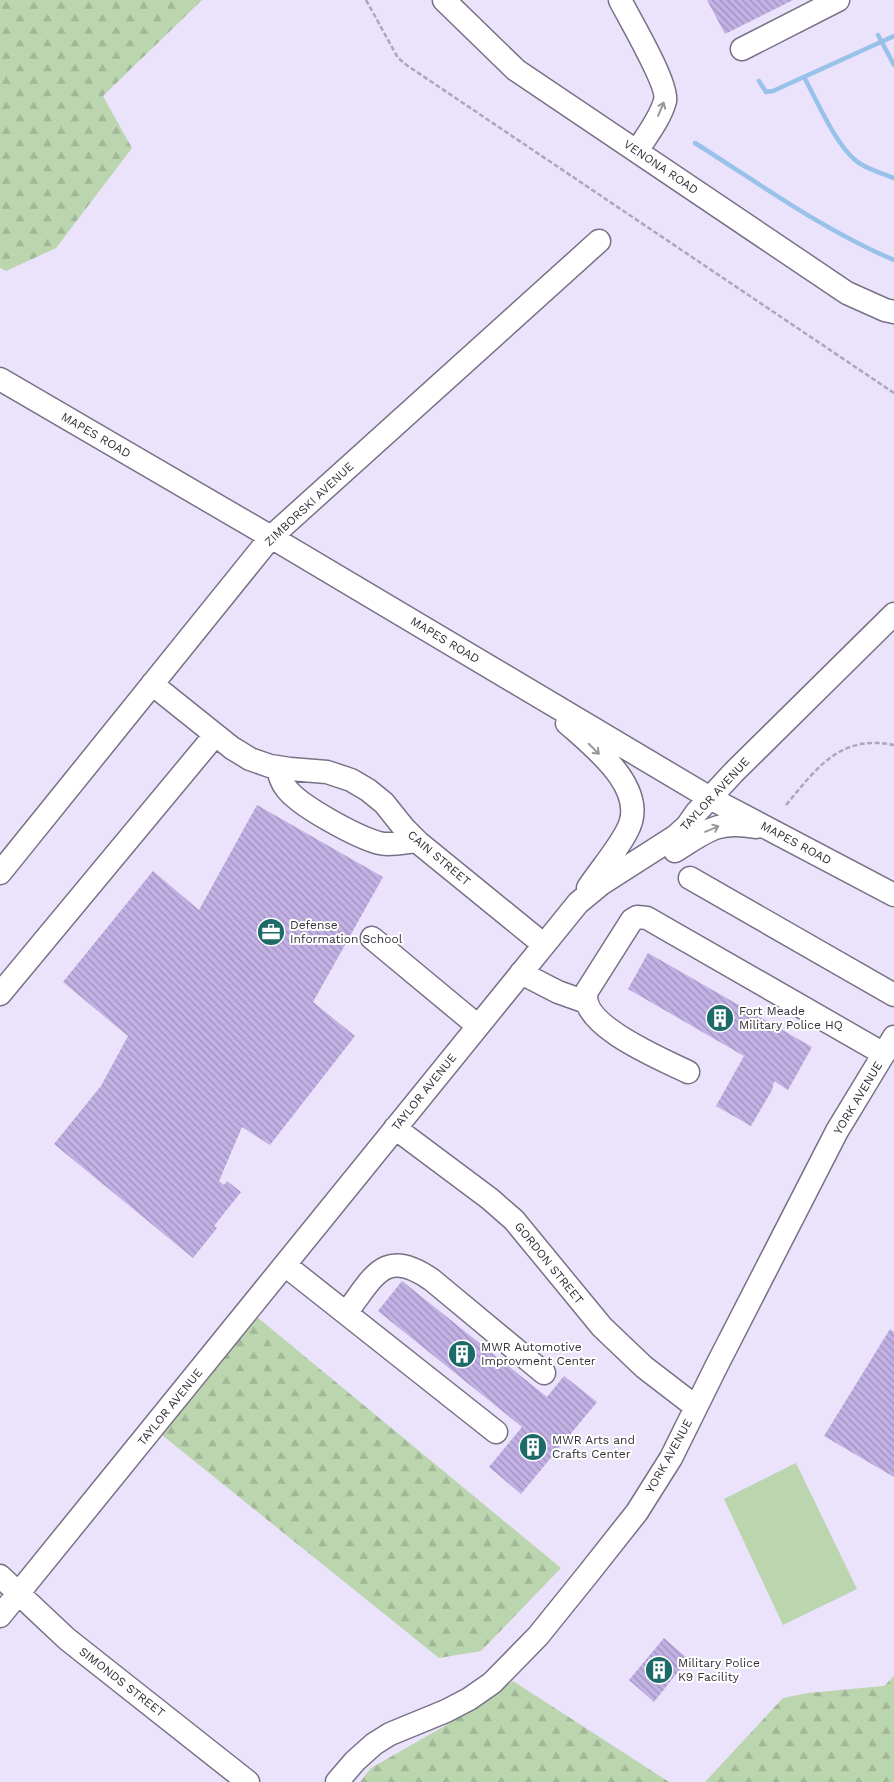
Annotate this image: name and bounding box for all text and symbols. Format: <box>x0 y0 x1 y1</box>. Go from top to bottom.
one-way arrow <box>657 102 667 117</box>
street label: VENONA ROAD <box>621 137 701 197</box>
street label: MAPES ROAD <box>59 409 133 461</box>
street label: ZIMBORSKI AVENUE <box>262 459 357 549</box>
street label: MAPES ROAD <box>408 614 482 666</box>
one-way arrow <box>588 743 601 755</box>
street label: TAYLOR AVENUE <box>677 754 753 834</box>
street label: MAPES ROAD <box>758 818 834 868</box>
one-way arrow <box>704 824 719 833</box>
street label: CAIN STREET <box>405 828 473 888</box>
office icon: Defense Information School <box>256 917 286 947</box>
place label: Defense Information School <box>290 918 403 946</box>
building icon: Fort Meade Military Police HQ <box>705 1003 735 1033</box>
place label: Fort Meade Military Police HQ <box>739 1004 843 1032</box>
street label: TAYLOR AVENUE <box>389 1050 460 1133</box>
street label: YORK AVENUE <box>831 1059 885 1137</box>
street label: GORDON STREET <box>512 1219 586 1307</box>
building icon: MWR Automotive Improvment Center <box>447 1339 477 1369</box>
place label: MWR Automotive Improvment Center <box>481 1340 596 1368</box>
street label: TAYLOR AVENUE <box>135 1365 206 1448</box>
street label: YORK AVENUE <box>643 1416 695 1495</box>
building icon: MWR Arts and Crafts Center <box>518 1432 548 1462</box>
place label: MWR Arts and Crafts Center <box>552 1433 635 1461</box>
street label: SIMONDS STREET <box>76 1644 168 1720</box>
building icon: Military Police K9 Facility <box>644 1655 674 1685</box>
place label: Military Police K9 Facility <box>678 1656 760 1684</box>

